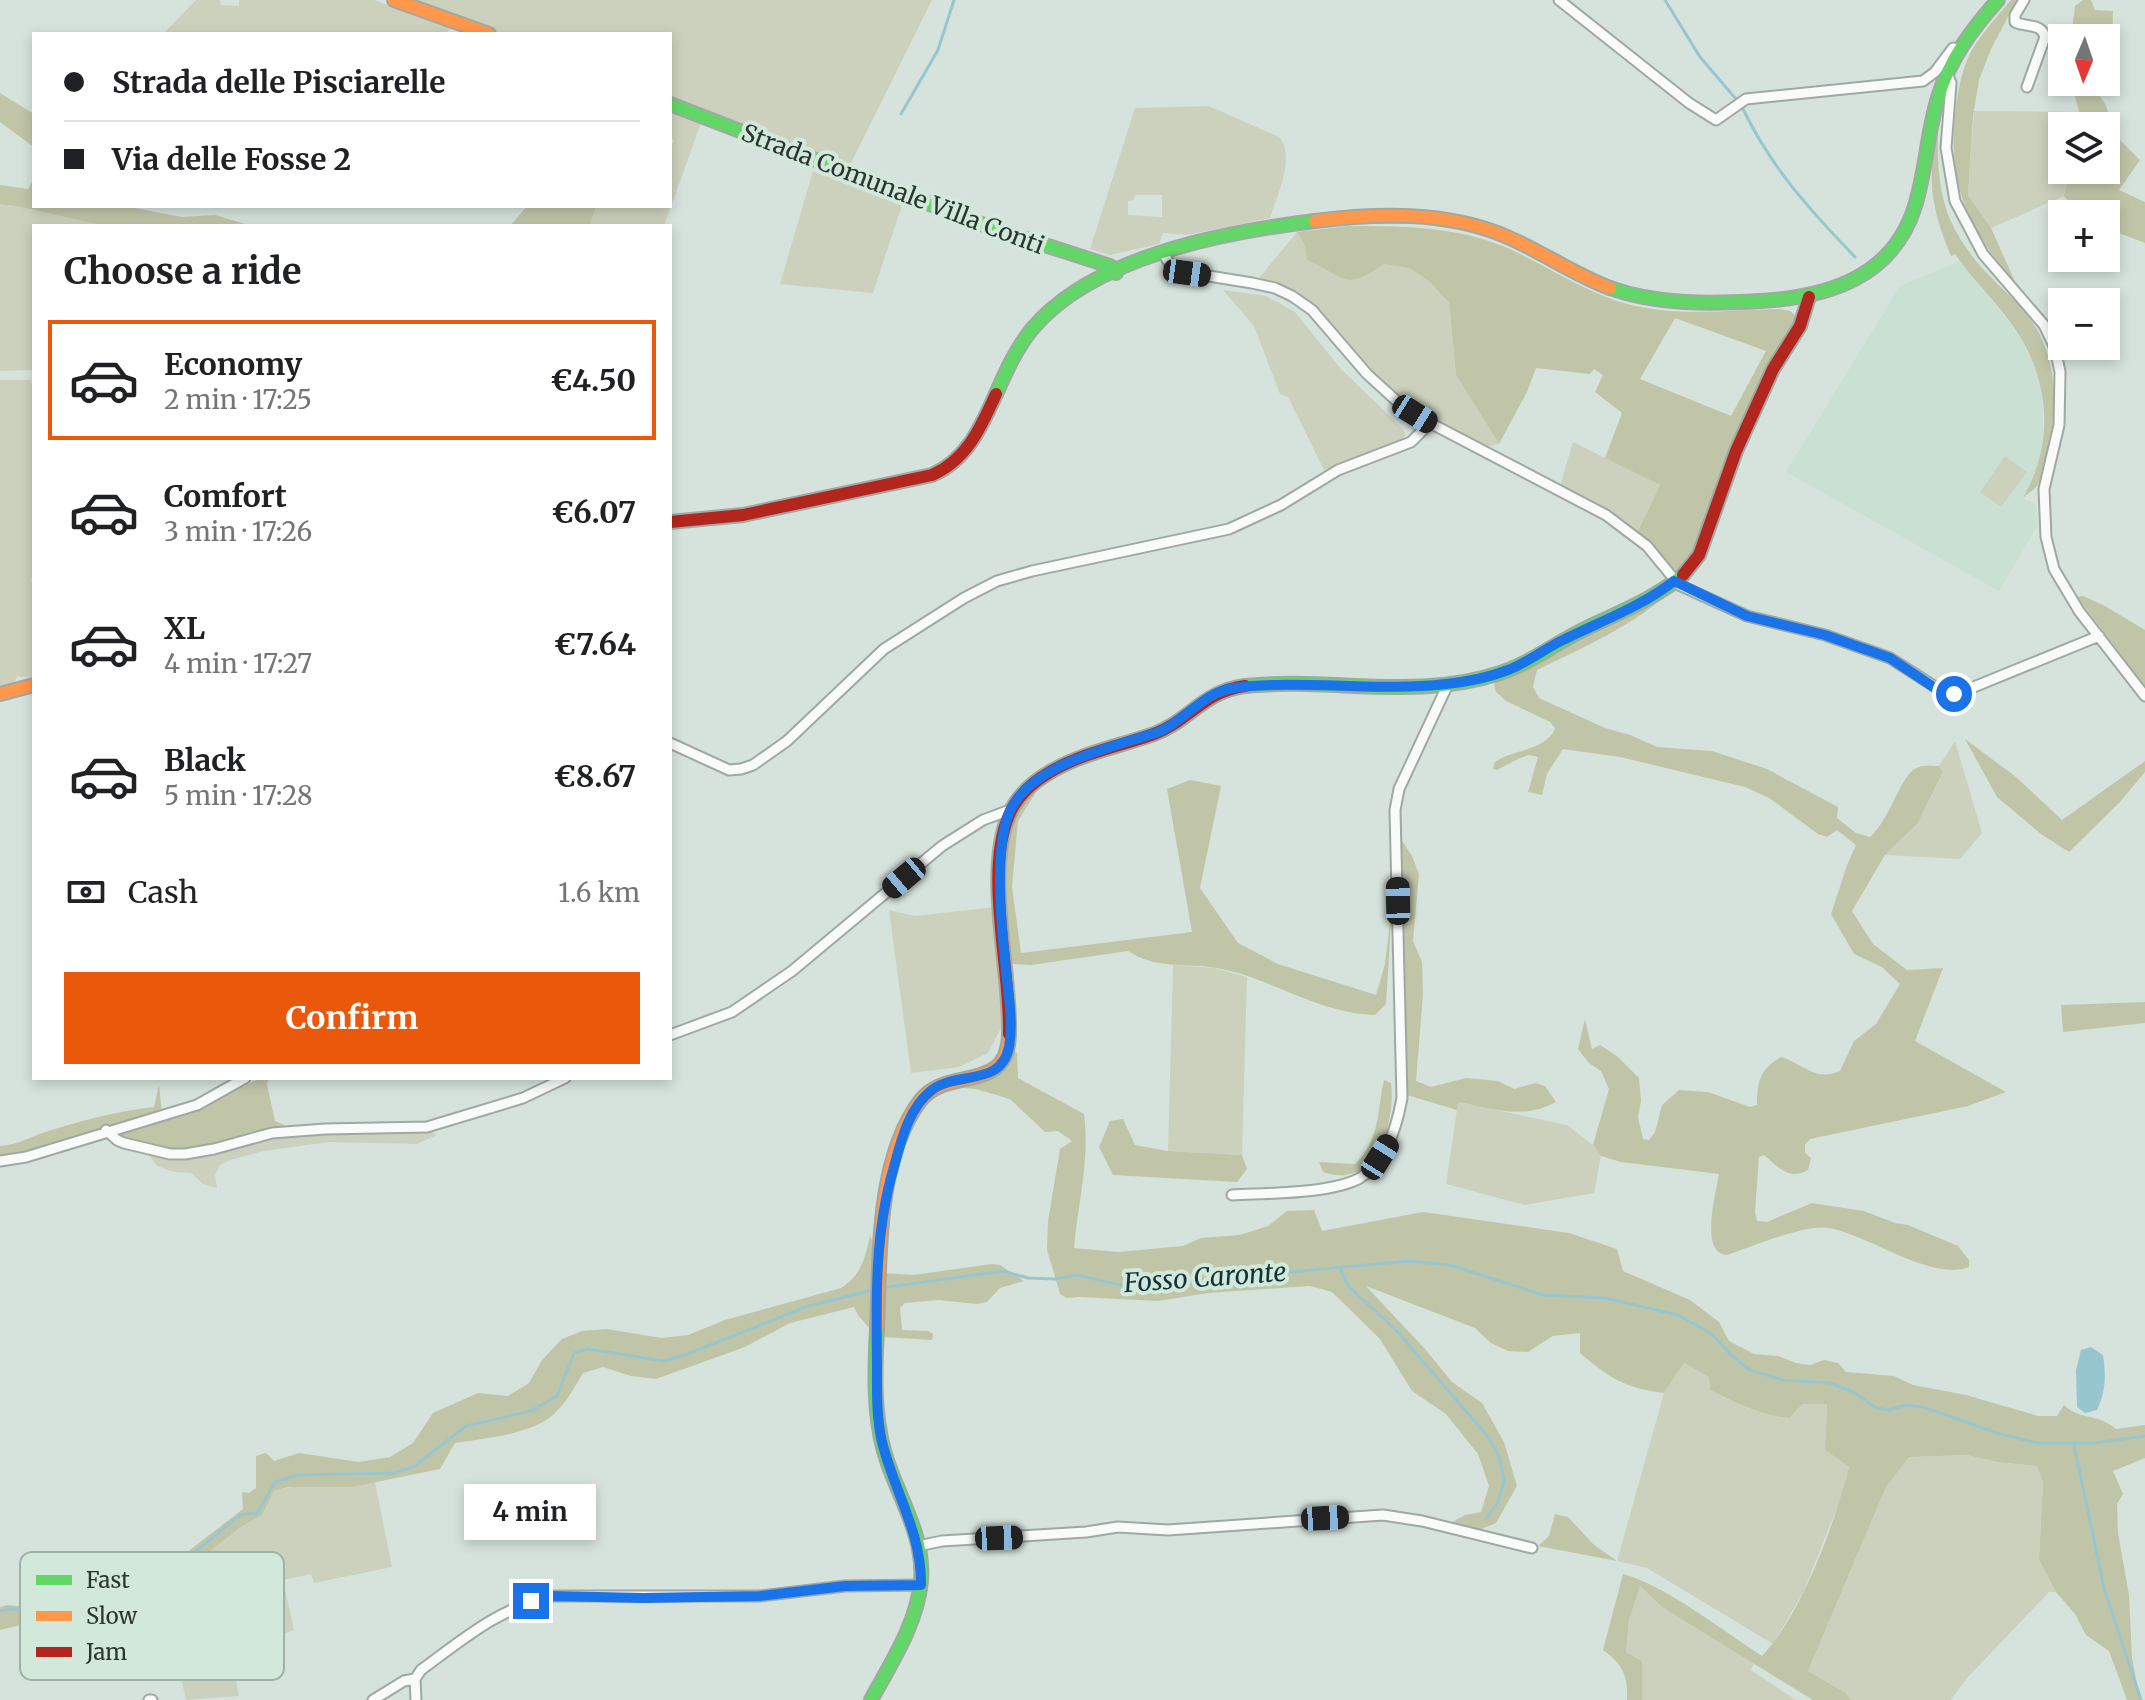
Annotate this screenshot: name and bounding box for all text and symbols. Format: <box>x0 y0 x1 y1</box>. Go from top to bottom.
north arrow <box>2048 24 2120 96</box>
map controls <box>2048 24 2120 360</box>
text: Strada delle Pisciarelle <box>112 63 445 101</box>
button: layers <box>2048 112 2120 184</box>
street label: Strada Comunale Villa Conti <box>737 117 1049 261</box>
text: Via delle Fosse 2 <box>112 140 351 178</box>
button: + <box>2048 200 2120 272</box>
text: Choose a ride <box>64 249 301 294</box>
car <box>1162 258 1212 288</box>
button: − <box>2048 288 2120 360</box>
icon: car <box>68 344 140 416</box>
text: Economy <box>164 345 302 383</box>
text: €4.50 <box>550 361 636 399</box>
text: 2 min · 17:25 <box>164 383 312 416</box>
car <box>1388 391 1442 437</box>
icon: car <box>68 476 140 548</box>
text: Comfort <box>164 477 287 515</box>
text: €6.07 <box>552 493 636 531</box>
text: 3 min · 17:26 <box>164 515 312 548</box>
icon: car <box>68 608 140 680</box>
text: XL <box>164 609 205 647</box>
text: €7.64 <box>554 625 636 663</box>
text: 4 min · 17:27 <box>164 647 312 680</box>
route start <box>1936 676 1972 712</box>
icon: car <box>68 740 140 812</box>
text: Black <box>164 741 246 779</box>
text: €8.67 <box>554 757 636 795</box>
text: 5 min · 17:28 <box>164 779 312 812</box>
car <box>878 853 930 903</box>
icon: cash <box>64 870 108 914</box>
text: Cash <box>128 873 198 911</box>
text: 1.6 km <box>558 876 640 909</box>
car <box>1386 877 1410 925</box>
button: Confirm <box>64 972 640 1064</box>
car <box>1357 1130 1403 1184</box>
water label: Fosso Caronte <box>1122 1255 1287 1299</box>
callout: 4 min <box>465 1485 597 1541</box>
text: 4 min <box>492 1495 568 1528</box>
car <box>1300 1505 1350 1531</box>
car <box>975 1525 1023 1551</box>
legend <box>20 1552 284 1680</box>
text: Fast <box>86 1566 130 1594</box>
route end <box>513 1583 549 1619</box>
text: Slow <box>86 1602 137 1630</box>
text: Jam <box>85 1638 127 1666</box>

